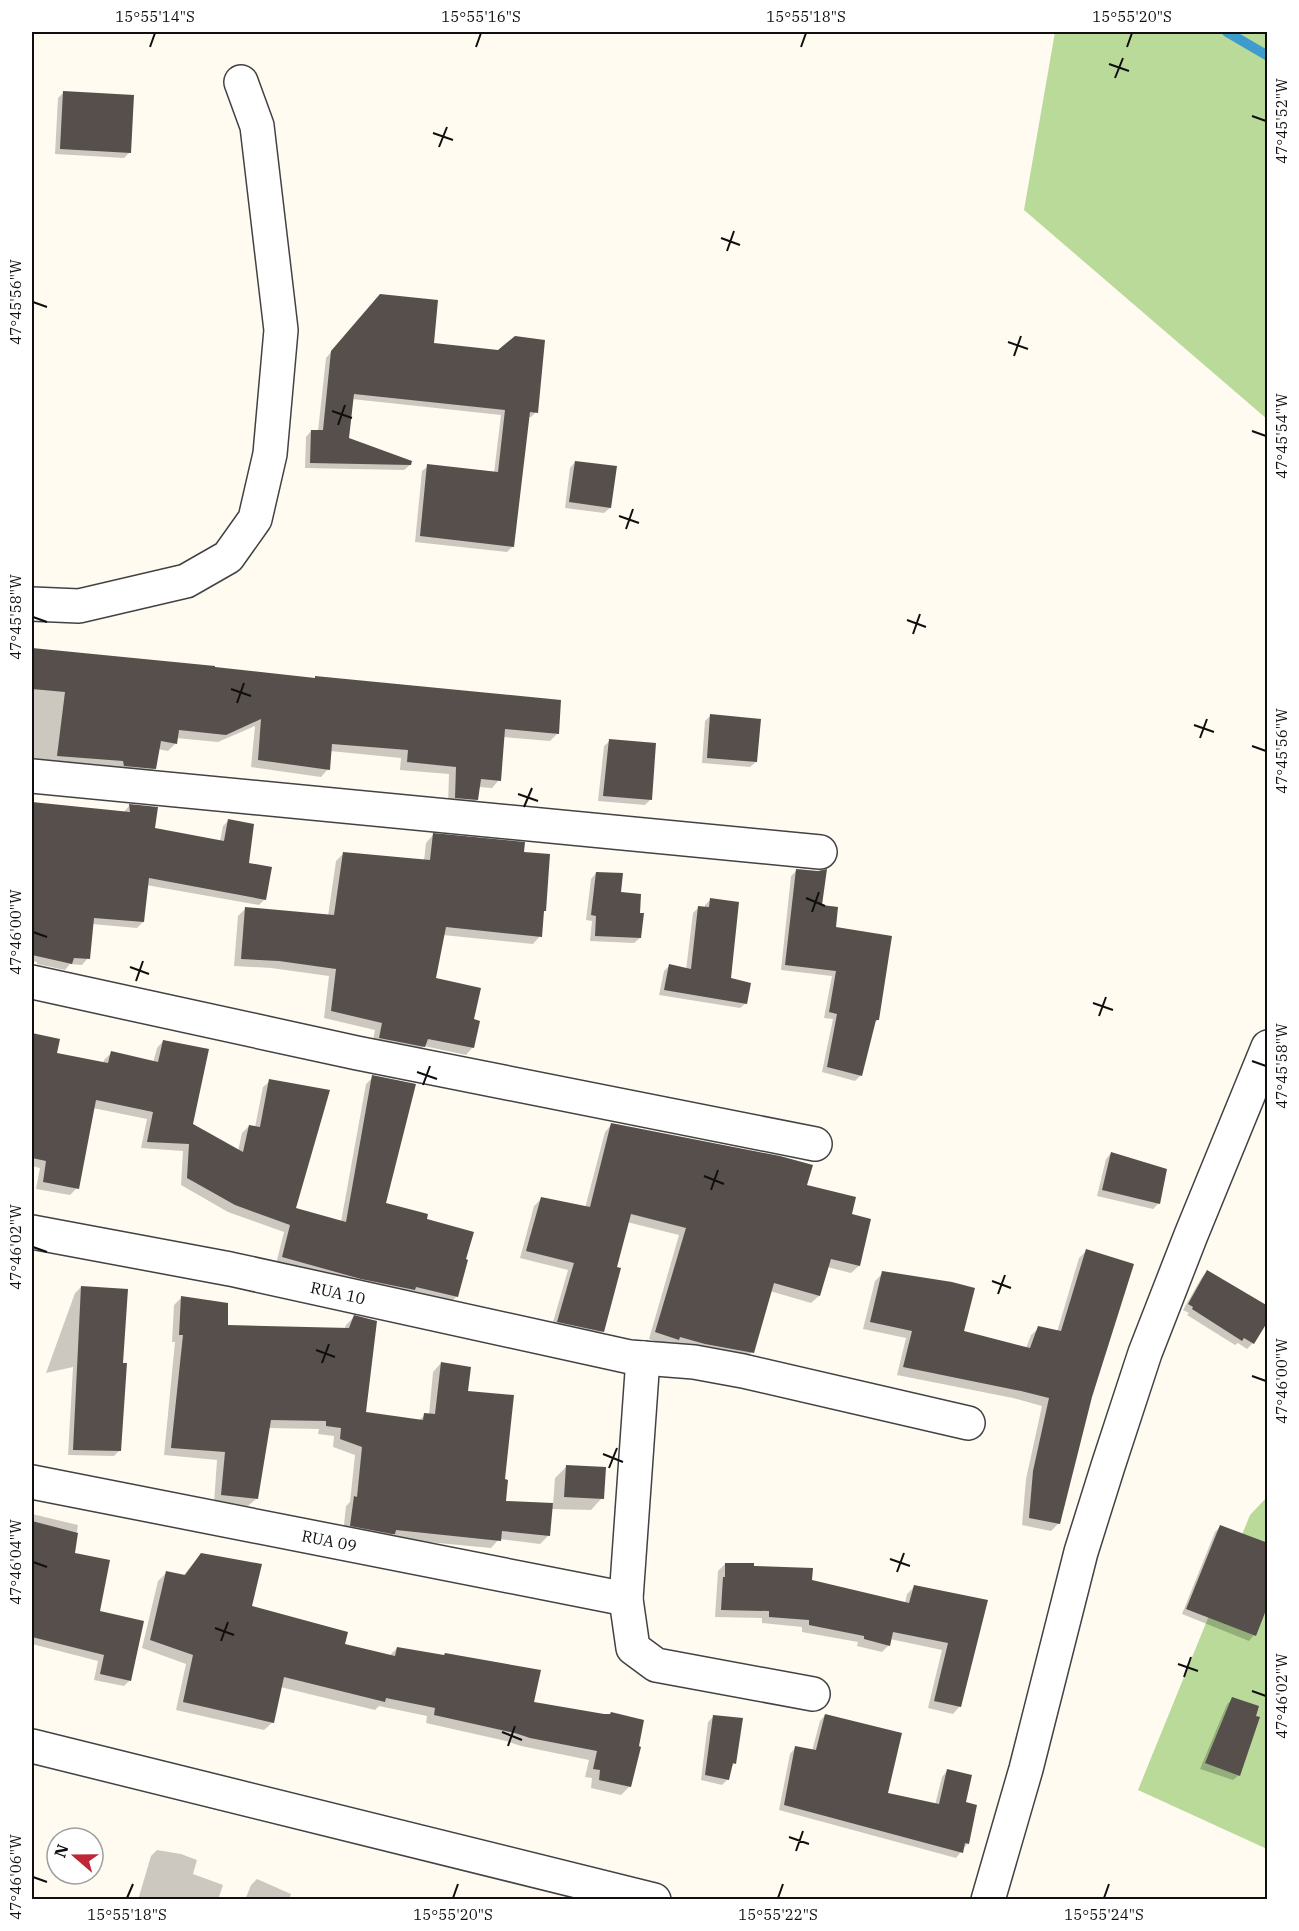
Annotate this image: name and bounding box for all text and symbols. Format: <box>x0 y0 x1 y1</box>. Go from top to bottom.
text: 15°55'14"S <box>115 7 195 26</box>
text: 15°55'16"S <box>441 7 521 26</box>
text: 15°55'18"S <box>766 7 846 26</box>
text: 15°55'20"S <box>1092 7 1172 26</box>
text: 47°45'52"W <box>1272 78 1291 164</box>
text: 47°45'56"W <box>6 259 25 345</box>
text: 47°45'54"W <box>1272 393 1291 479</box>
text: 47°45'58"W <box>6 574 25 660</box>
text: 47°45'56"W <box>1272 708 1291 794</box>
text: 47°46'00"W <box>6 889 25 975</box>
text: 47°45'58"W <box>1272 1023 1291 1109</box>
text: 47°46'02"W <box>6 1204 25 1290</box>
street label: RUA 10 <box>309 1277 367 1309</box>
text: 47°46'00"W <box>1272 1338 1291 1424</box>
text: 47°46'04"W <box>6 1519 25 1605</box>
street label: RUA 09 <box>300 1525 359 1556</box>
text: 47°46'02"W <box>1272 1653 1291 1739</box>
north arrow <box>45 1826 105 1886</box>
text: 47°46'06"W <box>6 1834 25 1920</box>
text: N <box>49 1842 72 1860</box>
text: 15°55'18"S <box>87 1905 167 1924</box>
text: 15°55'20"S <box>413 1905 493 1924</box>
text: 15°55'22"S <box>738 1905 818 1924</box>
text: 15°55'24"S <box>1064 1905 1144 1924</box>

